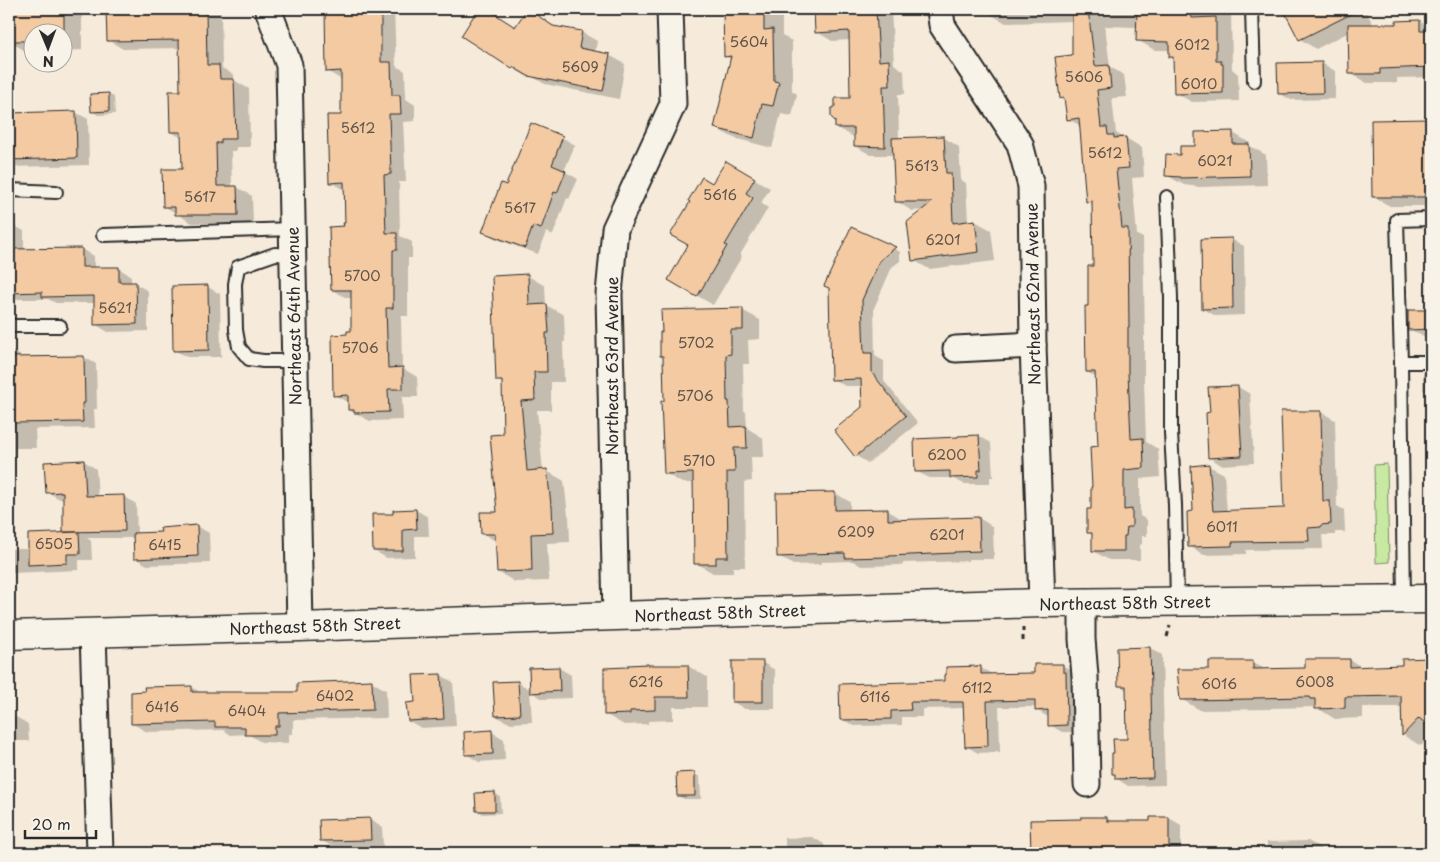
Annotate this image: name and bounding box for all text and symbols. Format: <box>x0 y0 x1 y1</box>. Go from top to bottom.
north arrow <box>22 22 72 72</box>
house number: 5604 <box>730 31 768 52</box>
house number: 6012 <box>1174 34 1210 55</box>
text: N <box>43 51 54 72</box>
house number: 5609 <box>561 56 599 77</box>
house number: 5606 <box>1065 66 1103 87</box>
house number: 6010 <box>1181 73 1217 94</box>
house number: 5612 <box>341 117 375 138</box>
house number: 5612 <box>1088 142 1122 163</box>
house number: 6021 <box>1197 150 1233 171</box>
house number: 5613 <box>905 155 939 176</box>
house number: 5616 <box>703 184 737 205</box>
house number: 5617 <box>184 186 217 207</box>
house number: 5617 <box>504 197 537 218</box>
street label: Northeast 62nd Avenue <box>1018 202 1046 385</box>
street label: Northeast 64th Avenue <box>279 226 307 406</box>
house number: 6201 <box>926 229 960 250</box>
house number: 5700 <box>343 265 381 286</box>
street label: Northeast 63rd Avenue <box>599 276 623 455</box>
house number: 5621 <box>98 297 132 318</box>
house number: 5702 <box>678 332 714 353</box>
house number: 5706 <box>341 337 379 358</box>
house number: 5706 <box>676 385 714 406</box>
house number: 6200 <box>927 444 967 465</box>
house number: 5710 <box>683 450 715 471</box>
house number: 6011 <box>1206 516 1238 537</box>
house number: 6209 <box>837 521 875 542</box>
house number: 6201 <box>930 524 964 545</box>
house number: 6505 <box>35 533 73 554</box>
house number: 6415 <box>149 534 181 555</box>
street label: Northeast 58th Street <box>1039 588 1211 615</box>
street label: Northeast 58th Street <box>634 597 807 627</box>
street label: Northeast 58th Street <box>229 610 402 640</box>
house number: 6216 <box>629 671 663 692</box>
house number: 6008 <box>1296 671 1334 692</box>
house number: 6016 <box>1201 673 1237 694</box>
house number: 6112 <box>962 677 992 698</box>
house number: 6402 <box>316 685 354 706</box>
house number: 6116 <box>860 686 891 707</box>
house number: 6416 <box>145 696 179 717</box>
house number: 6404 <box>228 700 266 721</box>
scale bar <box>25 807 96 839</box>
text: 20 m <box>32 812 71 835</box>

